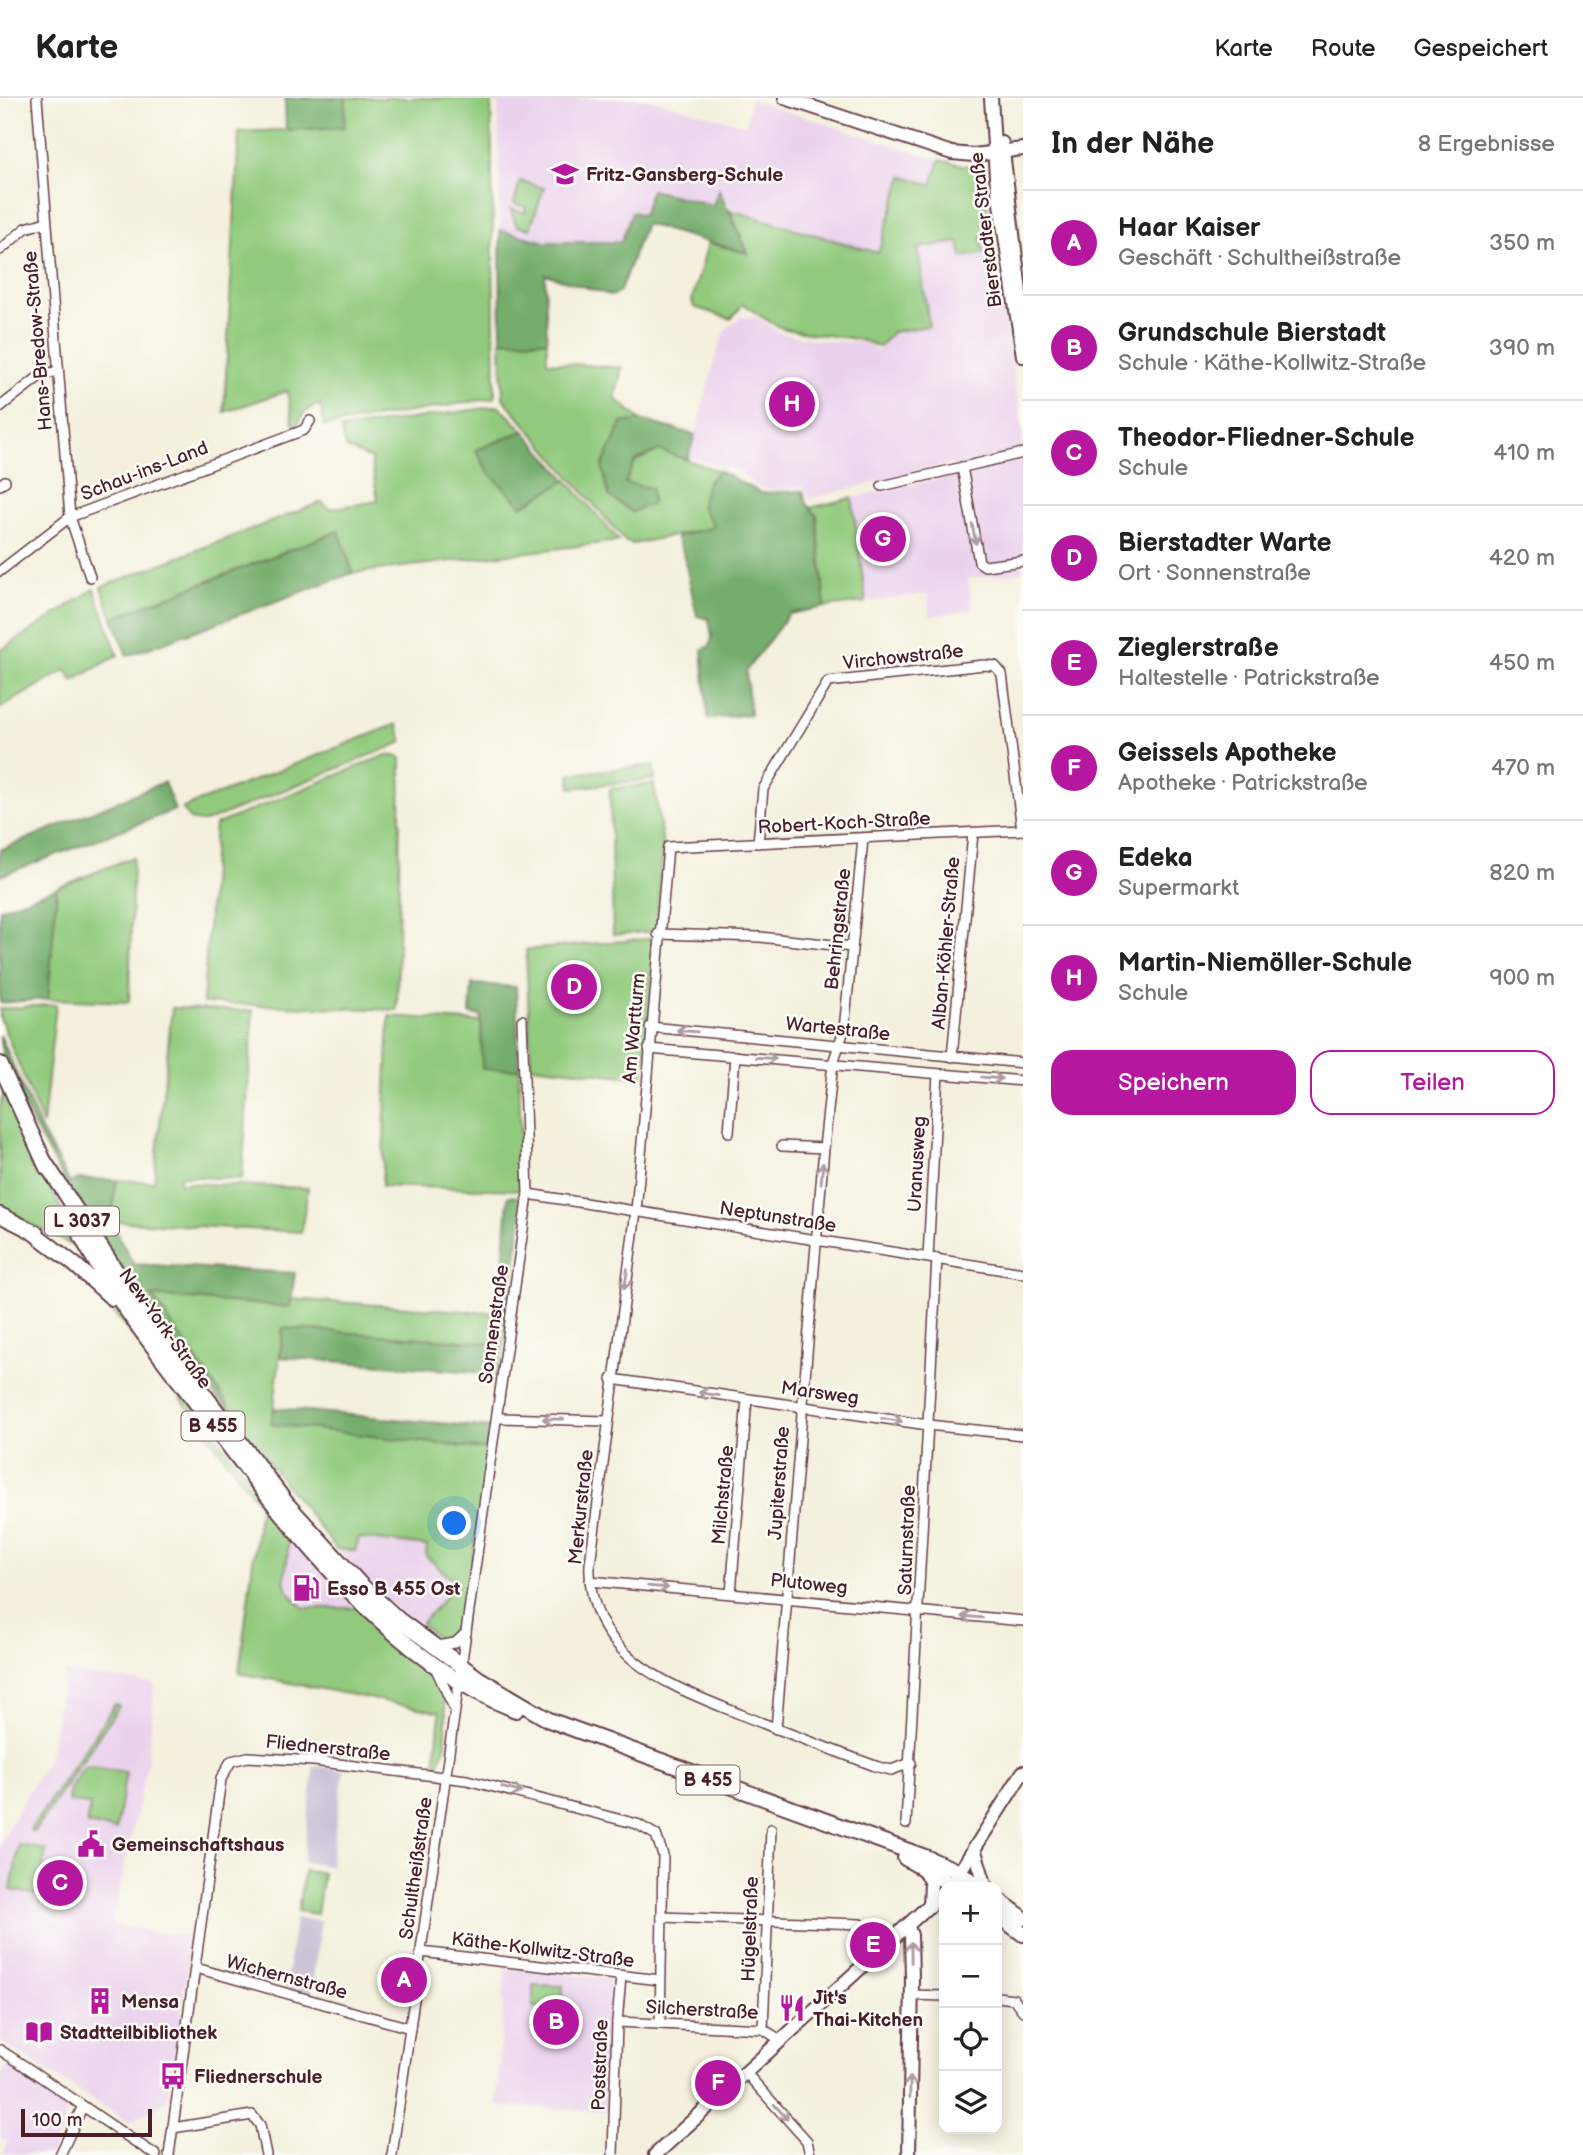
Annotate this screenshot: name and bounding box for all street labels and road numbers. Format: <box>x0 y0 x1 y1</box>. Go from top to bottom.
street label: Bierstadter Straße <box>966 151 1007 309</box>
street label: Hans-Bredow-Straße <box>19 250 58 432</box>
street label: Schau-ins-Land <box>78 437 212 506</box>
street label: Virchowstraße <box>842 640 965 675</box>
street label: Robert-Koch-Straße <box>757 807 931 840</box>
street label: Alban-Köhler-Straße <box>927 856 966 1030</box>
street label: Behringstraße <box>821 867 856 991</box>
street label: Am Wartturm <box>618 972 651 1084</box>
street label: Wartestraße <box>784 1013 891 1046</box>
street label: Uranusweg <box>903 1115 932 1213</box>
street label: Neptunstraße <box>718 1197 838 1238</box>
road number: L 3037 <box>45 1206 119 1236</box>
street label: Sonnenstraße <box>475 1263 514 1385</box>
street label: New-York-Straße <box>113 1264 216 1394</box>
street label: Marsweg <box>779 1377 860 1410</box>
road number: B 455 <box>182 1412 244 1441</box>
street label: Jupiterstraße <box>764 1426 795 1541</box>
street label: Milchstraße <box>708 1444 739 1546</box>
street label: Merkurstraße <box>564 1449 599 1566</box>
street label: Saturnstraße <box>894 1484 921 1596</box>
street label: Plutoweg <box>769 1569 849 1600</box>
street label: Fliednerstraße <box>264 1731 391 1766</box>
road number: B 455 <box>676 1765 740 1794</box>
street label: Schultheißstraße <box>395 1795 438 1941</box>
street label: Hügelstraße <box>737 1876 764 1982</box>
street label: Käthe-Kollwitz-Straße <box>450 1928 636 1973</box>
street label: Wichernstraße <box>223 1950 350 2005</box>
street label: Silcherstraße <box>645 1996 759 2025</box>
street label: Poststraße <box>587 2019 614 2111</box>

